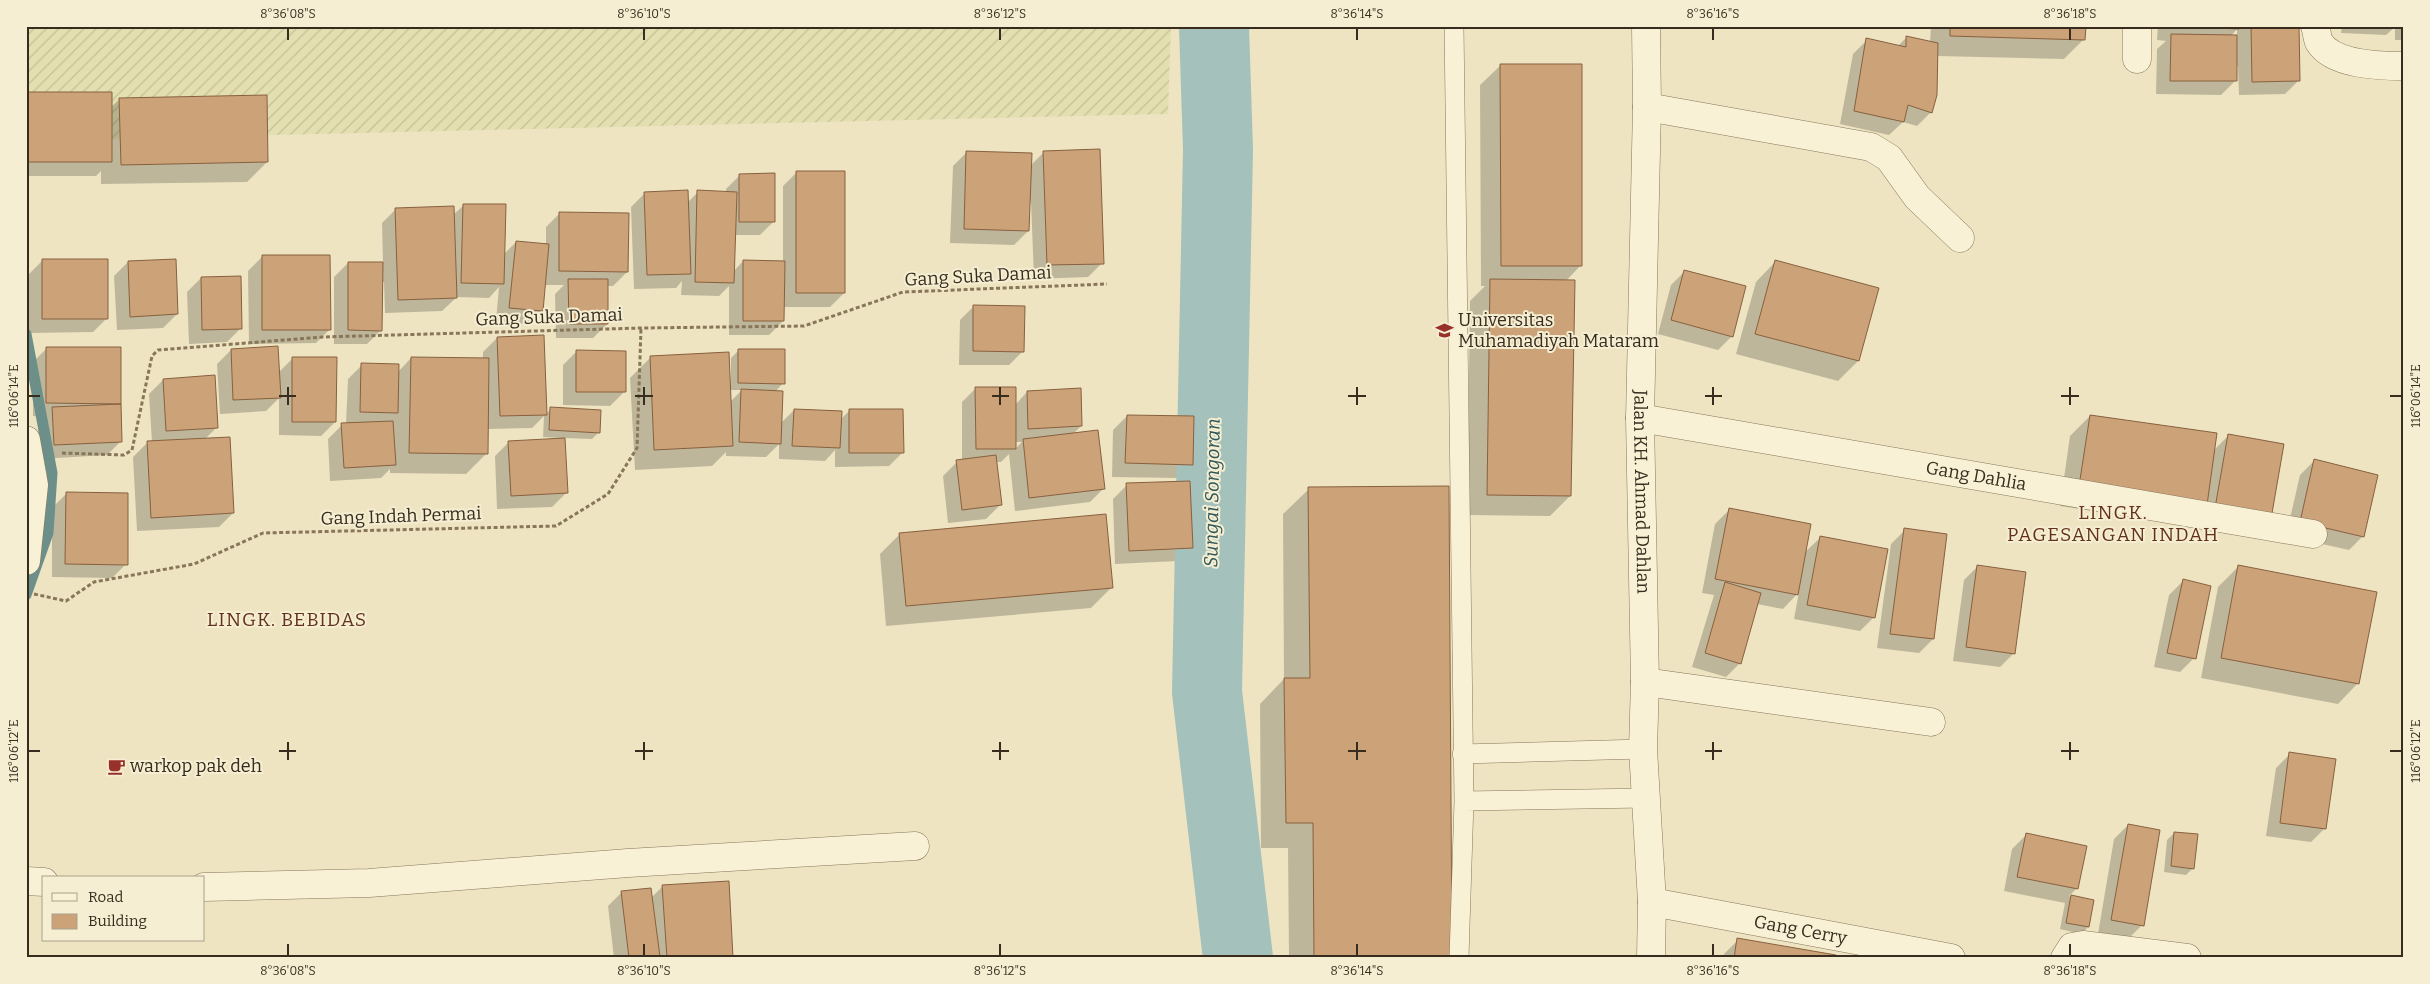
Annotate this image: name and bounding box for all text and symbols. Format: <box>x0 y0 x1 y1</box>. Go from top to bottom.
text: 8°36'08"S <box>260 7 316 21</box>
text: 8°36'10"S <box>617 7 671 21</box>
text: 8°36'12"S <box>974 7 1026 21</box>
text: 8°36'14"S <box>1331 7 1383 21</box>
text: 8°36'16"S <box>1687 7 1739 21</box>
text: 8°36'18"S <box>2044 7 2096 21</box>
street label: Gang Suka Damai <box>904 261 1052 291</box>
street label: Gang Suka Damai <box>475 303 623 331</box>
place label: Universitas Muhamadiyah Mataram <box>1458 309 1659 352</box>
school or university icon: Universitas Muhamadiyah Mataram <box>1434 320 1454 340</box>
text: 116°06'14"E <box>7 364 21 428</box>
text: 116°06'14"E <box>2409 364 2423 428</box>
street label: Jalan KH. Ahmad Dahlan <box>1629 389 1654 595</box>
water label: Sungai Songoran <box>1199 418 1225 568</box>
street label: Gang Dahlia <box>1924 456 2028 495</box>
district label: LINGK. PAGESANGAN INDAH <box>2007 501 2219 546</box>
street label: Gang Indah Permai <box>320 502 482 530</box>
district label: LINGK. BEBIDAS <box>207 608 367 631</box>
text: 116°06'12"E <box>7 720 21 782</box>
text: 116°06'12"E <box>2409 720 2423 782</box>
place label: warkop pak deh <box>129 755 262 777</box>
cafe icon: warkop pak deh <box>106 756 126 776</box>
legend <box>42 876 205 942</box>
text: Road <box>88 888 123 906</box>
street label: Gang Cerry <box>1752 910 1849 949</box>
text: Building <box>88 912 147 930</box>
text: 8°36'08"S <box>260 964 316 978</box>
text: 8°36'10"S <box>617 964 671 978</box>
text: 8°36'12"S <box>974 964 1026 978</box>
text: 8°36'14"S <box>1331 964 1383 978</box>
text: 8°36'16"S <box>1687 964 1739 978</box>
text: 8°36'18"S <box>2044 964 2096 978</box>

